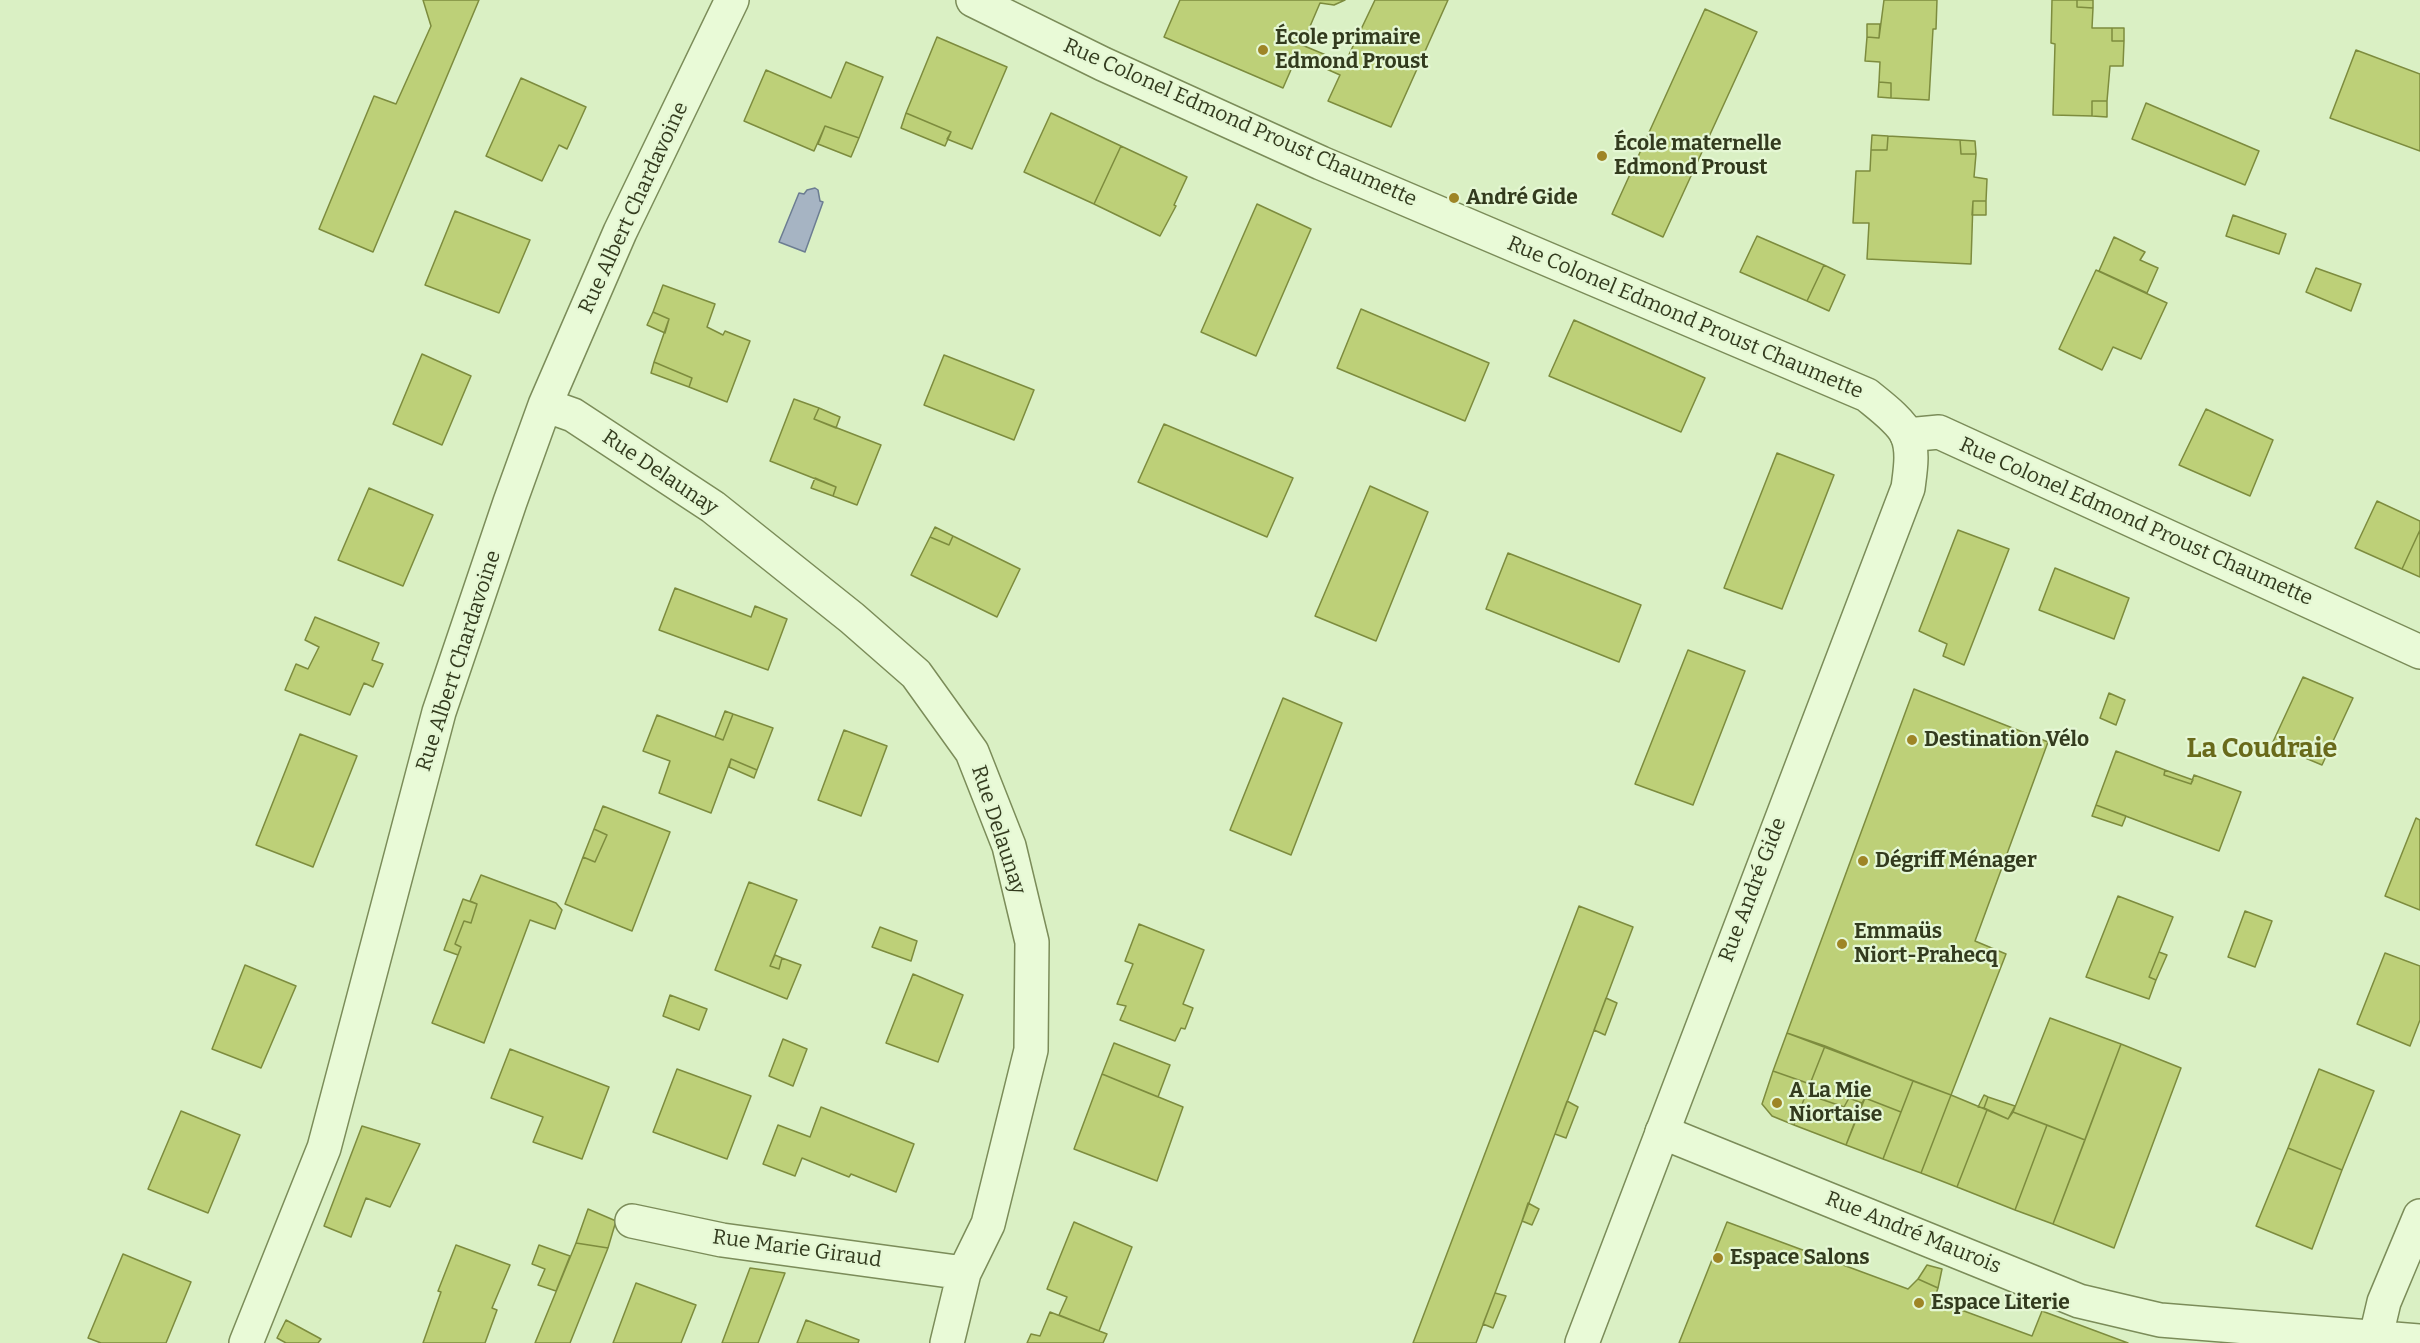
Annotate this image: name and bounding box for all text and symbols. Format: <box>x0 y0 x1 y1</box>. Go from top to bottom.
place label: École primaire Edmond Proust <box>1275 25 1429 75</box>
street label: Rue Colonel Edmond Proust Chaumette <box>1059 33 1421 213</box>
marker: École primaire Edmond Proust <box>1256 43 1270 57</box>
street label: Rue Albert Chardavoine <box>574 98 694 318</box>
place label: École maternelle Edmond Proust <box>1614 131 1782 181</box>
marker: École maternelle Edmond Proust <box>1595 149 1609 163</box>
place label: André Gide <box>1466 185 1578 211</box>
marker: André Gide <box>1447 191 1461 205</box>
street label: Rue Colonel Edmond Proust Chaumette <box>1503 231 1867 405</box>
street label: Rue Delaunay <box>597 425 723 521</box>
street label: Rue Colonel Edmond Proust Chaumette <box>1955 432 2317 612</box>
street label: Rue Albert Chardavoine <box>411 547 507 775</box>
place label: Destination Vélo <box>1924 727 2089 753</box>
marker: Destination Vélo <box>1905 733 1919 747</box>
district label: La Coudraie <box>2187 733 2337 765</box>
street label: Rue Delaunay <box>965 762 1031 898</box>
street label: Rue André Gide <box>1714 814 1792 966</box>
place label: Dégriff Ménager <box>1875 848 2037 874</box>
marker: Dégriff Ménager <box>1856 854 1870 868</box>
place label: Emmaüs Niort-Prahecq <box>1854 919 1998 969</box>
marker: Emmaüs Niort-Prahecq <box>1835 937 1849 951</box>
place label: A La Mie Niortaise <box>1789 1078 1882 1128</box>
marker: A La Mie Niortaise <box>1770 1096 1784 1110</box>
street label: Rue André Maurois <box>1822 1186 2004 1280</box>
street label: Rue Marie Giraud <box>711 1225 883 1273</box>
place label: Espace Salons <box>1730 1245 1870 1271</box>
marker: Espace Salons <box>1711 1251 1725 1265</box>
place label: Espace Literie <box>1931 1290 2070 1316</box>
marker: Espace Literie <box>1912 1296 1926 1310</box>

